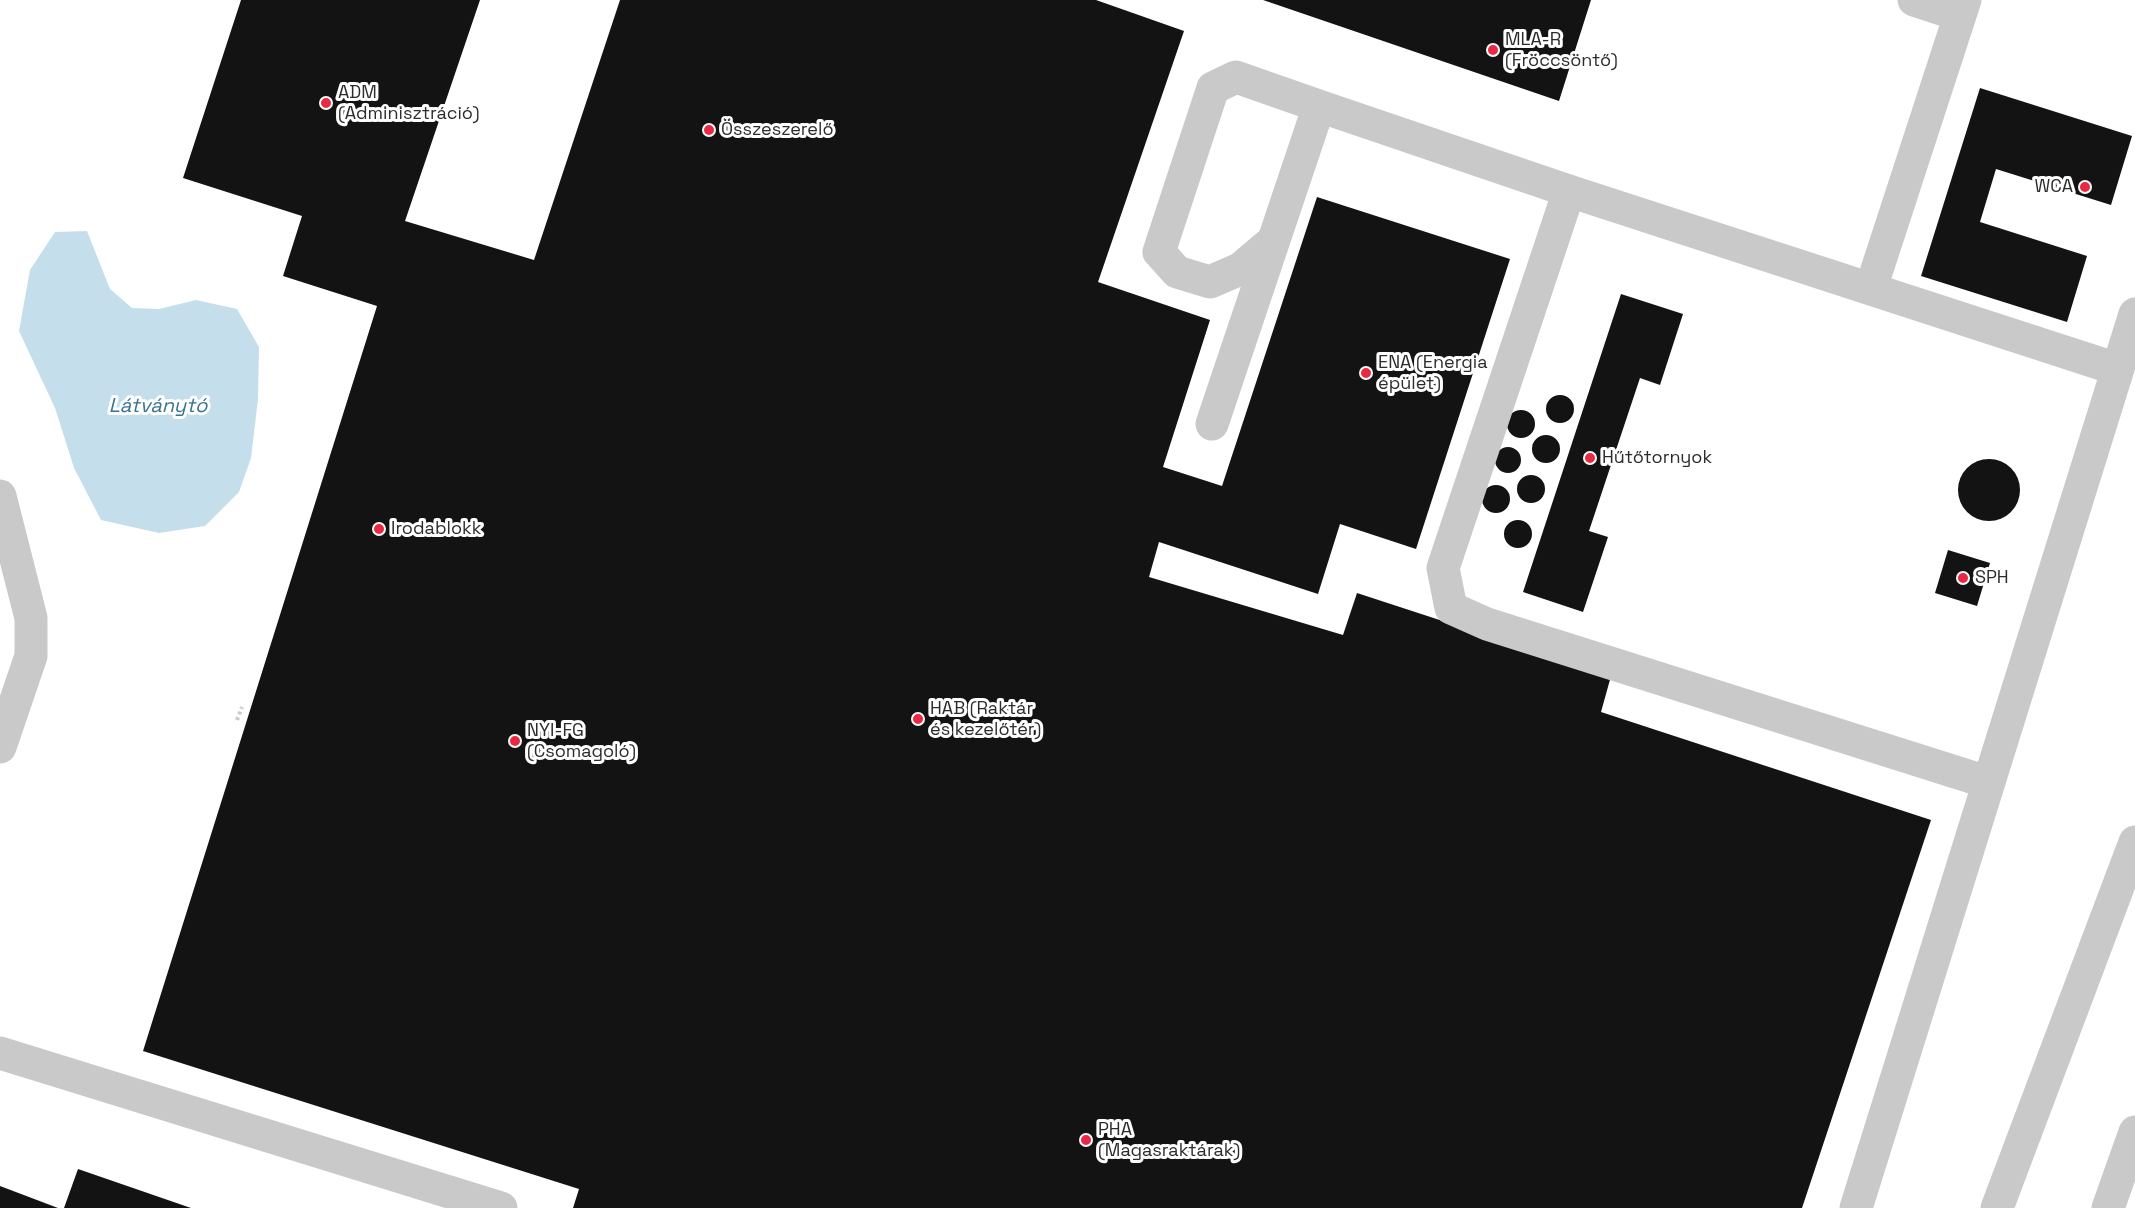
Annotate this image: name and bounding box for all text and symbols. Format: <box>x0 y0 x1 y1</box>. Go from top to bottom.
place label: MLA-R (Fröccsöntő) <box>1505 29 1618 72</box>
marker: MLA-R (Fröccsöntő) <box>1486 43 1500 57</box>
place label: ADM (Adminisztráció) <box>338 82 479 124</box>
marker: ADM (Adminisztráció) <box>319 96 333 110</box>
place label: Összeszerelő <box>721 119 834 141</box>
marker: Összeszerelő <box>702 123 716 137</box>
place label: WCA <box>2035 176 2073 198</box>
marker: WCA <box>2078 180 2092 194</box>
place label: ENA (Energia épület) <box>1378 352 1487 394</box>
marker: ENA (Energia épület) <box>1359 366 1373 380</box>
water label: Látványtó <box>109 395 207 419</box>
place label: Hűtőtornyok <box>1602 447 1712 469</box>
marker: Hűtőtornyok <box>1583 451 1597 465</box>
place label: Irodablokk <box>391 518 481 540</box>
marker: Irodablokk <box>372 522 386 536</box>
place label: SPH <box>1975 567 2009 589</box>
marker: SPH <box>1956 571 1970 585</box>
place label: HAB (Raktár és kezelőtér) <box>930 698 1041 740</box>
marker: HAB (Raktár és kezelőtér) <box>911 712 925 726</box>
place label: NYI-FG (Csomagoló) <box>527 720 636 762</box>
marker: NYI-FG (Csomagoló) <box>508 734 522 748</box>
place label: PHA (Magasraktárak) <box>1098 1119 1240 1162</box>
marker: PHA (Magasraktárak) <box>1079 1133 1093 1147</box>

